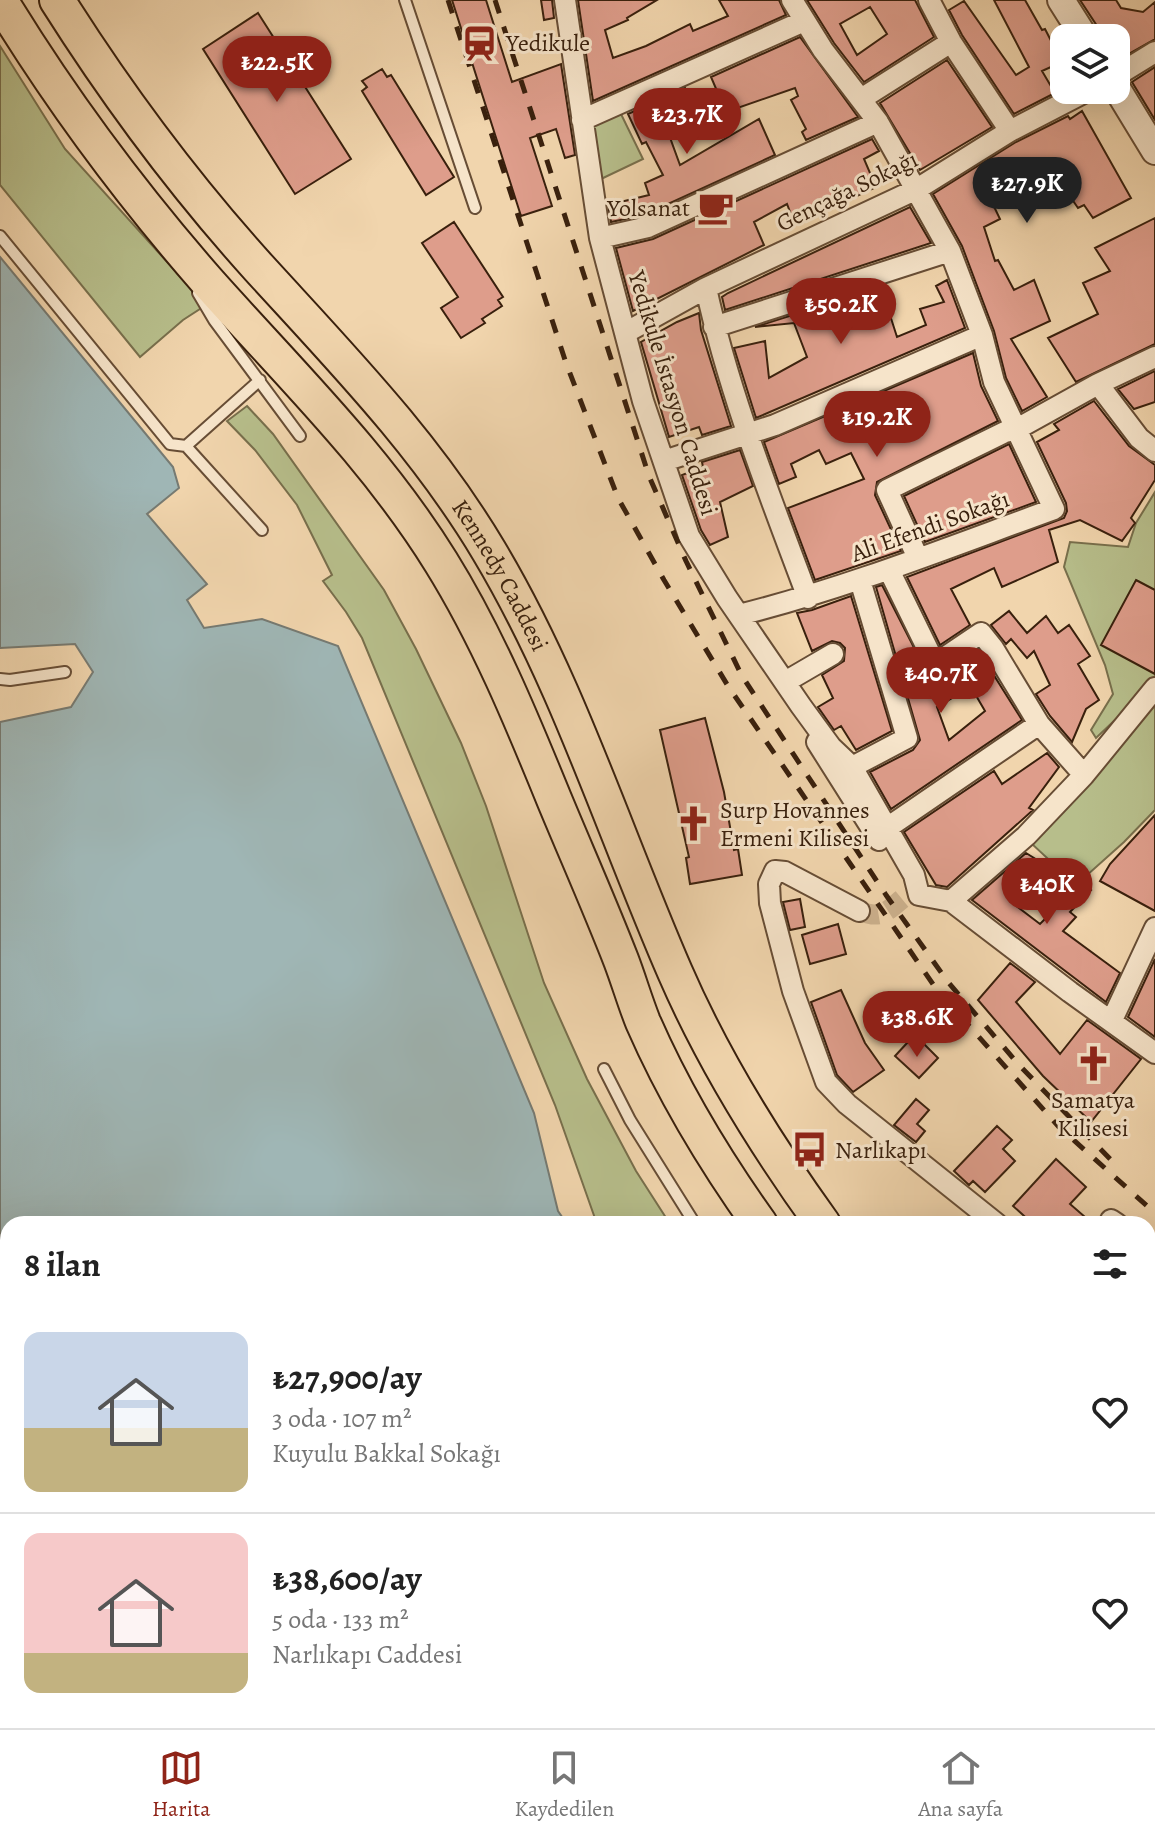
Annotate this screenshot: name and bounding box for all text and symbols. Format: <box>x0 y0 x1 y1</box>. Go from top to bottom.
station icon: Yedikule <box>461 24 499 62</box>
map controls <box>1050 24 1130 104</box>
button: layers <box>1050 24 1130 104</box>
place label: Yedikule <box>505 27 590 59</box>
pin: ₺22.5K <box>212 36 342 104</box>
text: ₺22.5K <box>240 44 314 79</box>
pin: ₺23.7K <box>622 88 752 156</box>
text: ₺23.7K <box>651 96 723 131</box>
street label: Gençağa Sokağı <box>771 143 923 239</box>
pin: ₺27.9K <box>962 157 1092 225</box>
text: ₺27.9K <box>991 165 1063 200</box>
cafe icon: Yolsanat <box>697 189 735 227</box>
place label: Yolsanat <box>606 192 690 224</box>
street label: Yedikule İstasyon Caddesi <box>620 266 726 519</box>
pin: ₺50.2K <box>776 278 906 346</box>
text: ₺50.2K <box>804 286 878 321</box>
pin: ₺19.2K <box>812 391 942 459</box>
text: ₺19.2K <box>842 399 912 434</box>
street label: Ali Efendi Sokağı <box>846 483 1013 570</box>
street label: Kennedy Caddesi <box>444 493 556 656</box>
pin: ₺40.7K <box>876 647 1006 715</box>
text: ₺40.7K <box>904 655 978 690</box>
place label: Surp Hovannes Ermeni Kilisesi <box>720 794 870 854</box>
church icon: Surp Hovannes Ermeni Kilisesi <box>675 805 713 843</box>
pin: ₺40K <box>1000 858 1094 926</box>
text: ₺40K <box>1019 866 1075 901</box>
pin: ₺38.6K <box>852 991 982 1059</box>
text: ₺38.6K <box>881 999 953 1034</box>
church icon: Samatya Kilisesi <box>1074 1044 1112 1082</box>
place label: Samatya Kilisesi <box>1051 1084 1136 1144</box>
bus stop icon: Narlıkapı <box>790 1131 828 1169</box>
place label: Narlıkapı <box>835 1134 927 1166</box>
text: 8 ilan <box>24 1241 101 1288</box>
icon: filters <box>1088 1242 1132 1286</box>
text: ₺27,900/ay <box>272 1354 422 1401</box>
icon: home <box>88 1364 184 1460</box>
icon: heart <box>1088 1390 1132 1434</box>
text: 3 oda · 107 m² <box>272 1401 411 1436</box>
text: Kuyulu Bakkal Sokağı <box>272 1436 501 1471</box>
text: ₺38,600/ay <box>272 1555 422 1602</box>
icon: home <box>88 1565 184 1661</box>
icon: heart <box>1088 1591 1132 1635</box>
text: 5 oda · 133 m² <box>272 1602 409 1637</box>
text: Narlıkapı Caddesi <box>272 1637 462 1672</box>
tab: Harita <box>152 1746 211 1824</box>
tab: Kaydedilen <box>514 1746 614 1824</box>
tab: Ana sayfa <box>918 1746 1003 1824</box>

